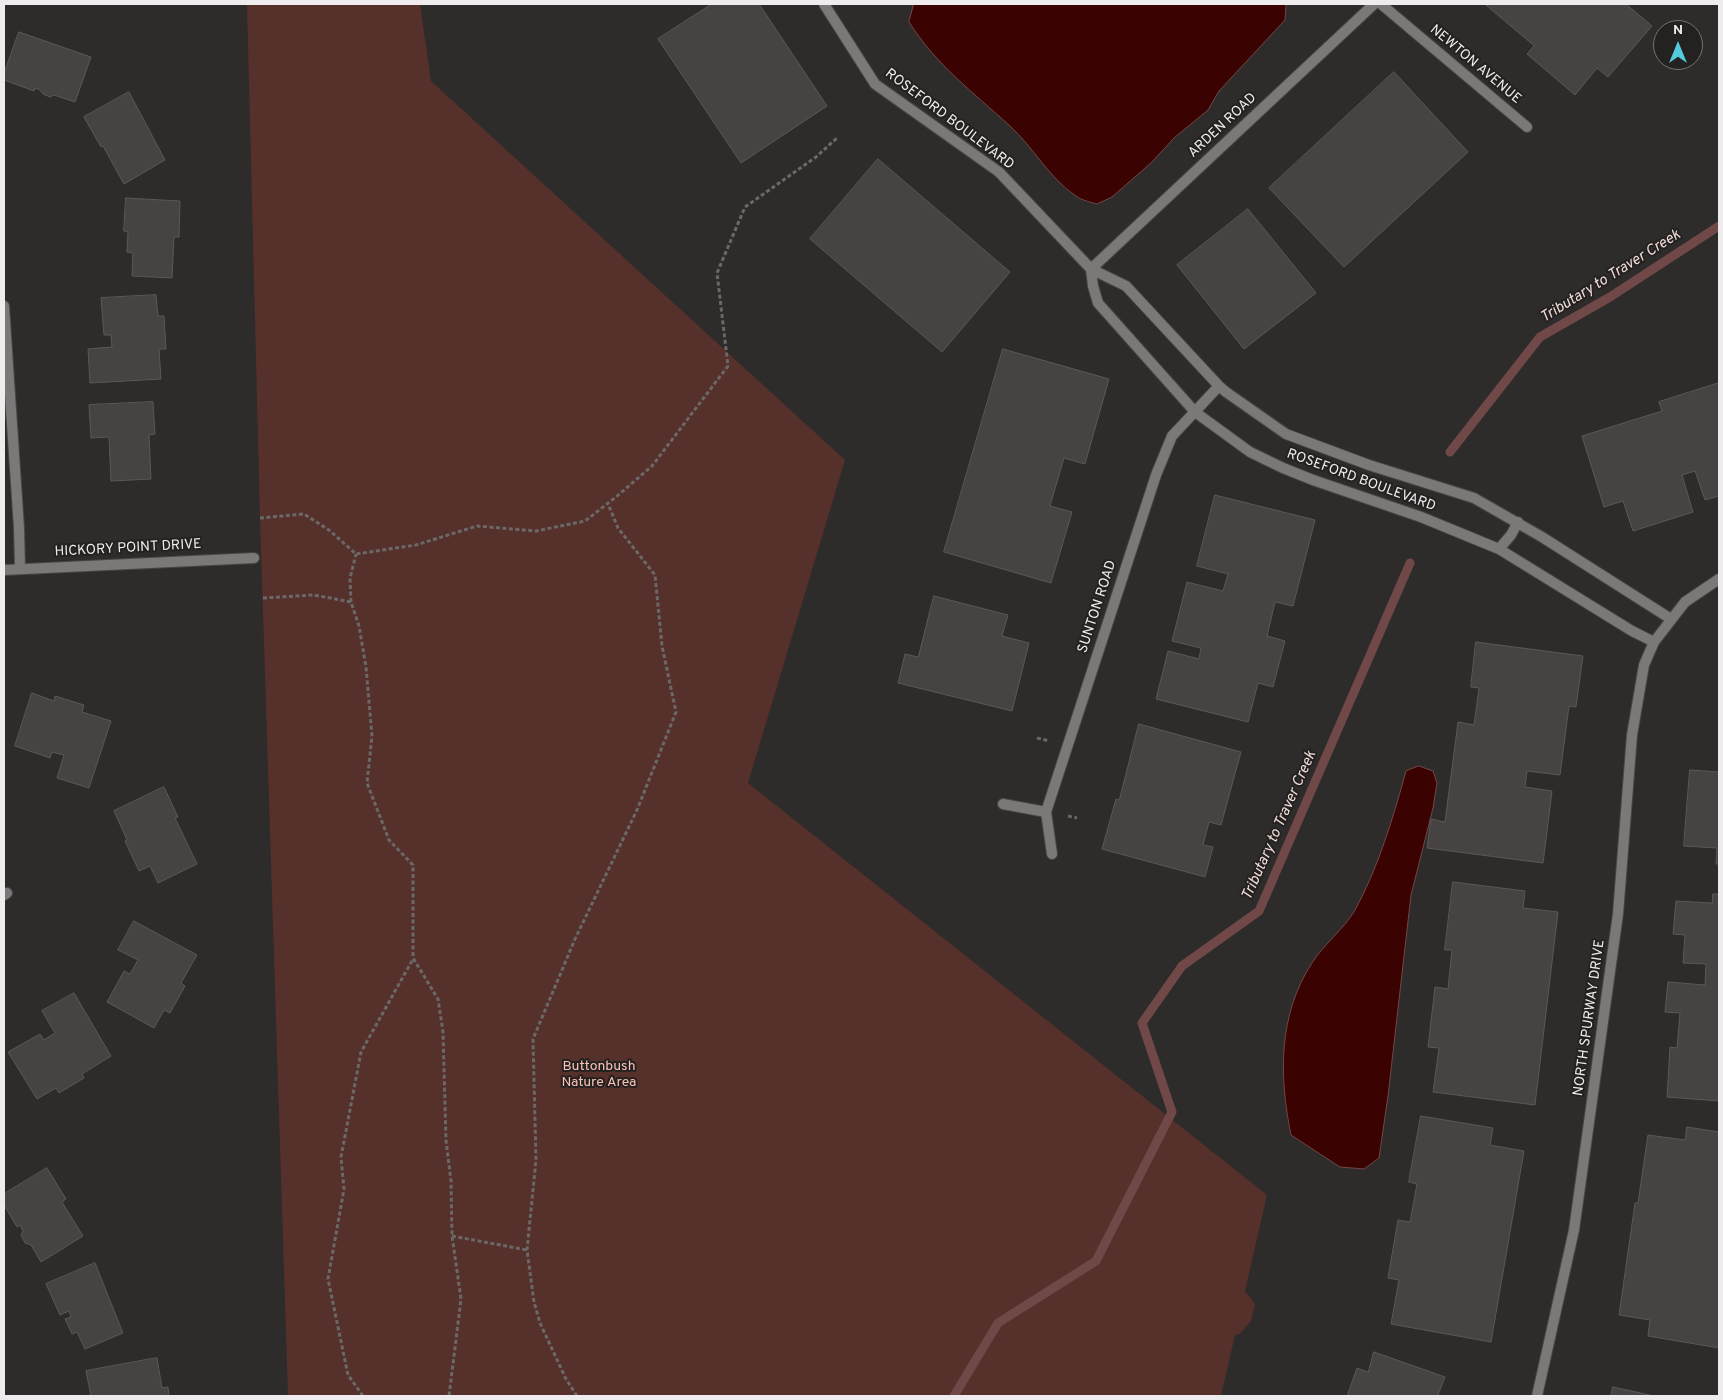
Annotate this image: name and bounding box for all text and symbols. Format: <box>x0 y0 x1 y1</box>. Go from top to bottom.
north arrow <box>1653 20 1703 70</box>
street label: NEWTON AVENUE <box>1426 22 1524 108</box>
text: N <box>1673 22 1683 39</box>
street label: ROSEFORD BOULEVARD <box>881 66 1017 174</box>
street label: ARDEN ROAD <box>1185 90 1261 162</box>
water label: Tributary to Traver Creek <box>1538 227 1684 327</box>
street label: ROSEFORD BOULEVARD <box>1284 446 1438 516</box>
street label: HICKORY POINT DRIVE <box>54 537 202 561</box>
street label: SUNTON ROAD <box>1075 559 1121 655</box>
water label: Tributary to Traver Creek <box>1239 748 1321 904</box>
street label: NORTH SPURWAY DRIVE <box>1571 939 1609 1097</box>
park label: Buttonbush Nature Area <box>562 1059 636 1092</box>

